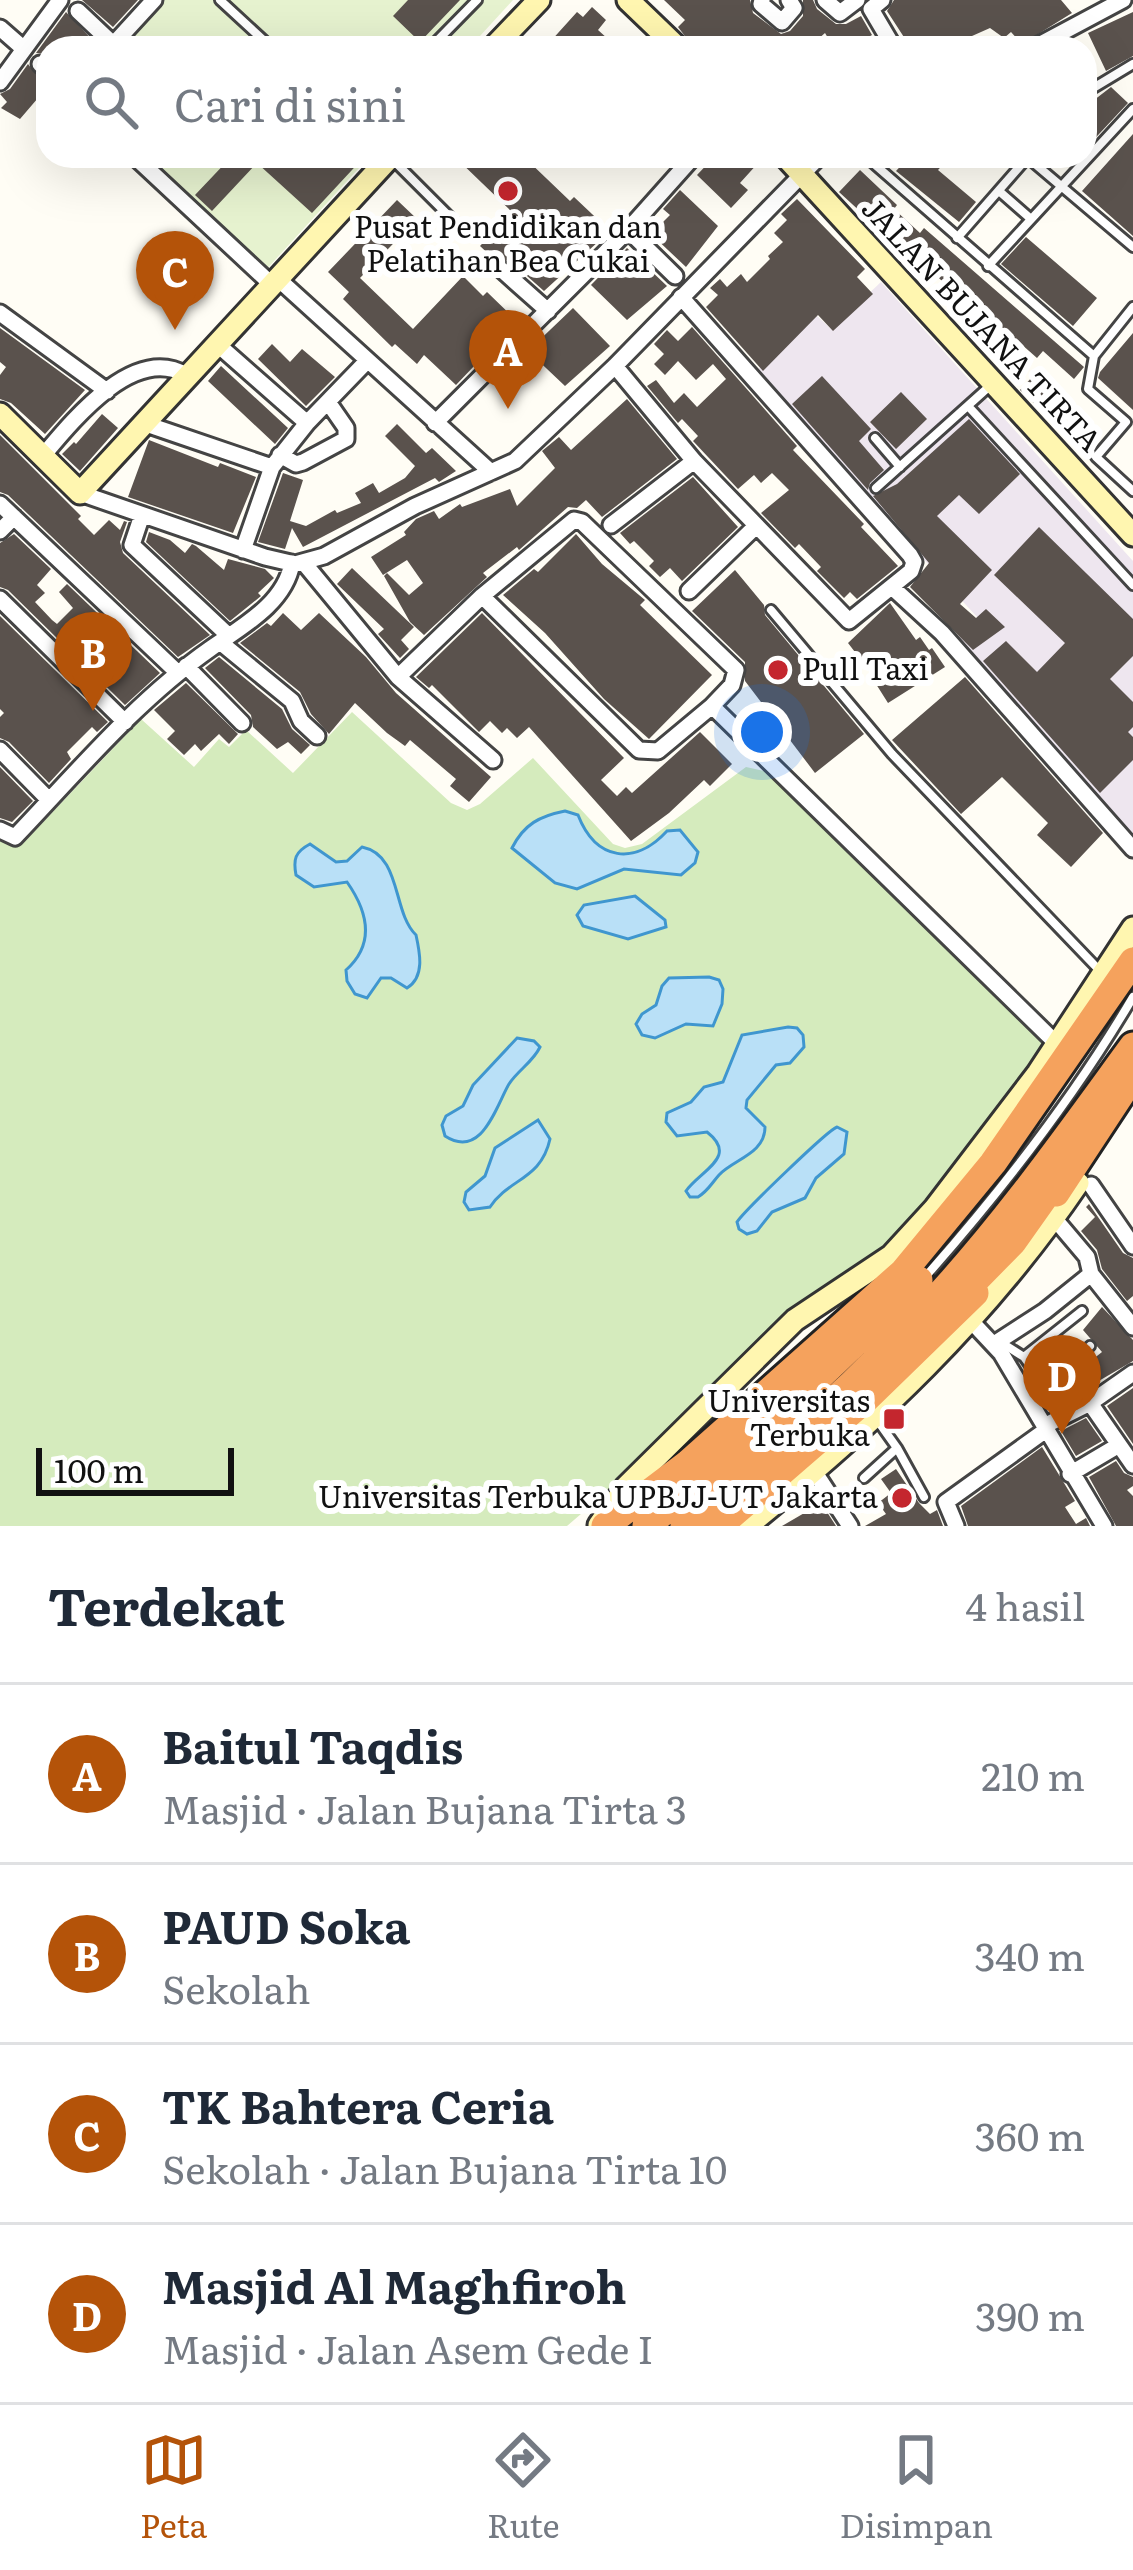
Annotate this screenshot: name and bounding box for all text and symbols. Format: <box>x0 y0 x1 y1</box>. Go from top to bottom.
search box <box>36 36 1097 168</box>
icon: search <box>78 69 144 135</box>
text: Cari di sini <box>174 69 406 136</box>
marker: Pusat Pendidikan dan Pelatihan Bea Cukai <box>495 178 521 204</box>
street label: JALAN BUJANA TIRTA <box>853 186 1113 460</box>
place label: Pusat Pendidikan dan Pelatihan Bea Cukai <box>354 203 662 281</box>
pin: C <box>136 231 214 330</box>
pin: A <box>469 310 547 409</box>
pin: B <box>54 612 132 711</box>
place label: Pull Taxi <box>802 645 928 689</box>
marker: Pull Taxi <box>765 657 791 683</box>
your location <box>732 702 792 762</box>
pin: D <box>1023 1335 1101 1434</box>
place label: Universitas Terbuka <box>707 1377 871 1455</box>
marker: Universitas Terbuka <box>881 1406 907 1432</box>
scale bar <box>36 1442 234 1495</box>
text: 100 m <box>54 1444 144 1493</box>
place label: Universitas Terbuka UPBJJ-UT Jakarta <box>318 1473 879 1517</box>
marker: Universitas Terbuka UPBJJ-UT Jakarta <box>889 1485 915 1511</box>
text: Terdekat <box>48 1566 285 1642</box>
text: 4 hasil <box>966 1575 1085 1633</box>
text: Baitul Taqdis <box>162 1711 463 1778</box>
text: A <box>72 1745 102 1803</box>
text: 210 m <box>981 1745 1085 1803</box>
text: Masjid · Jalan Bujana Tirta 3 <box>162 1778 687 1836</box>
text: PAUD Soka <box>162 1891 410 1958</box>
text: B <box>74 1925 100 1983</box>
text: 340 m <box>974 1925 1085 1983</box>
text: Sekolah <box>162 1958 311 2016</box>
text: TK Bahtera Ceria <box>162 2071 554 2138</box>
text: C <box>73 2105 101 2163</box>
text: 360 m <box>975 2105 1085 2163</box>
text: Sekolah · Jalan Bujana Tirta 10 <box>162 2138 727 2196</box>
text: Masjid Al Maghfiroh <box>162 2251 626 2318</box>
text: D <box>72 2285 102 2343</box>
text: 390 m <box>975 2285 1085 2343</box>
text: Masjid · Jalan Asem Gede I <box>162 2318 653 2376</box>
tab: Peta <box>140 2427 207 2548</box>
tab: Rute <box>487 2427 560 2548</box>
tab: Disimpan <box>840 2427 993 2548</box>

